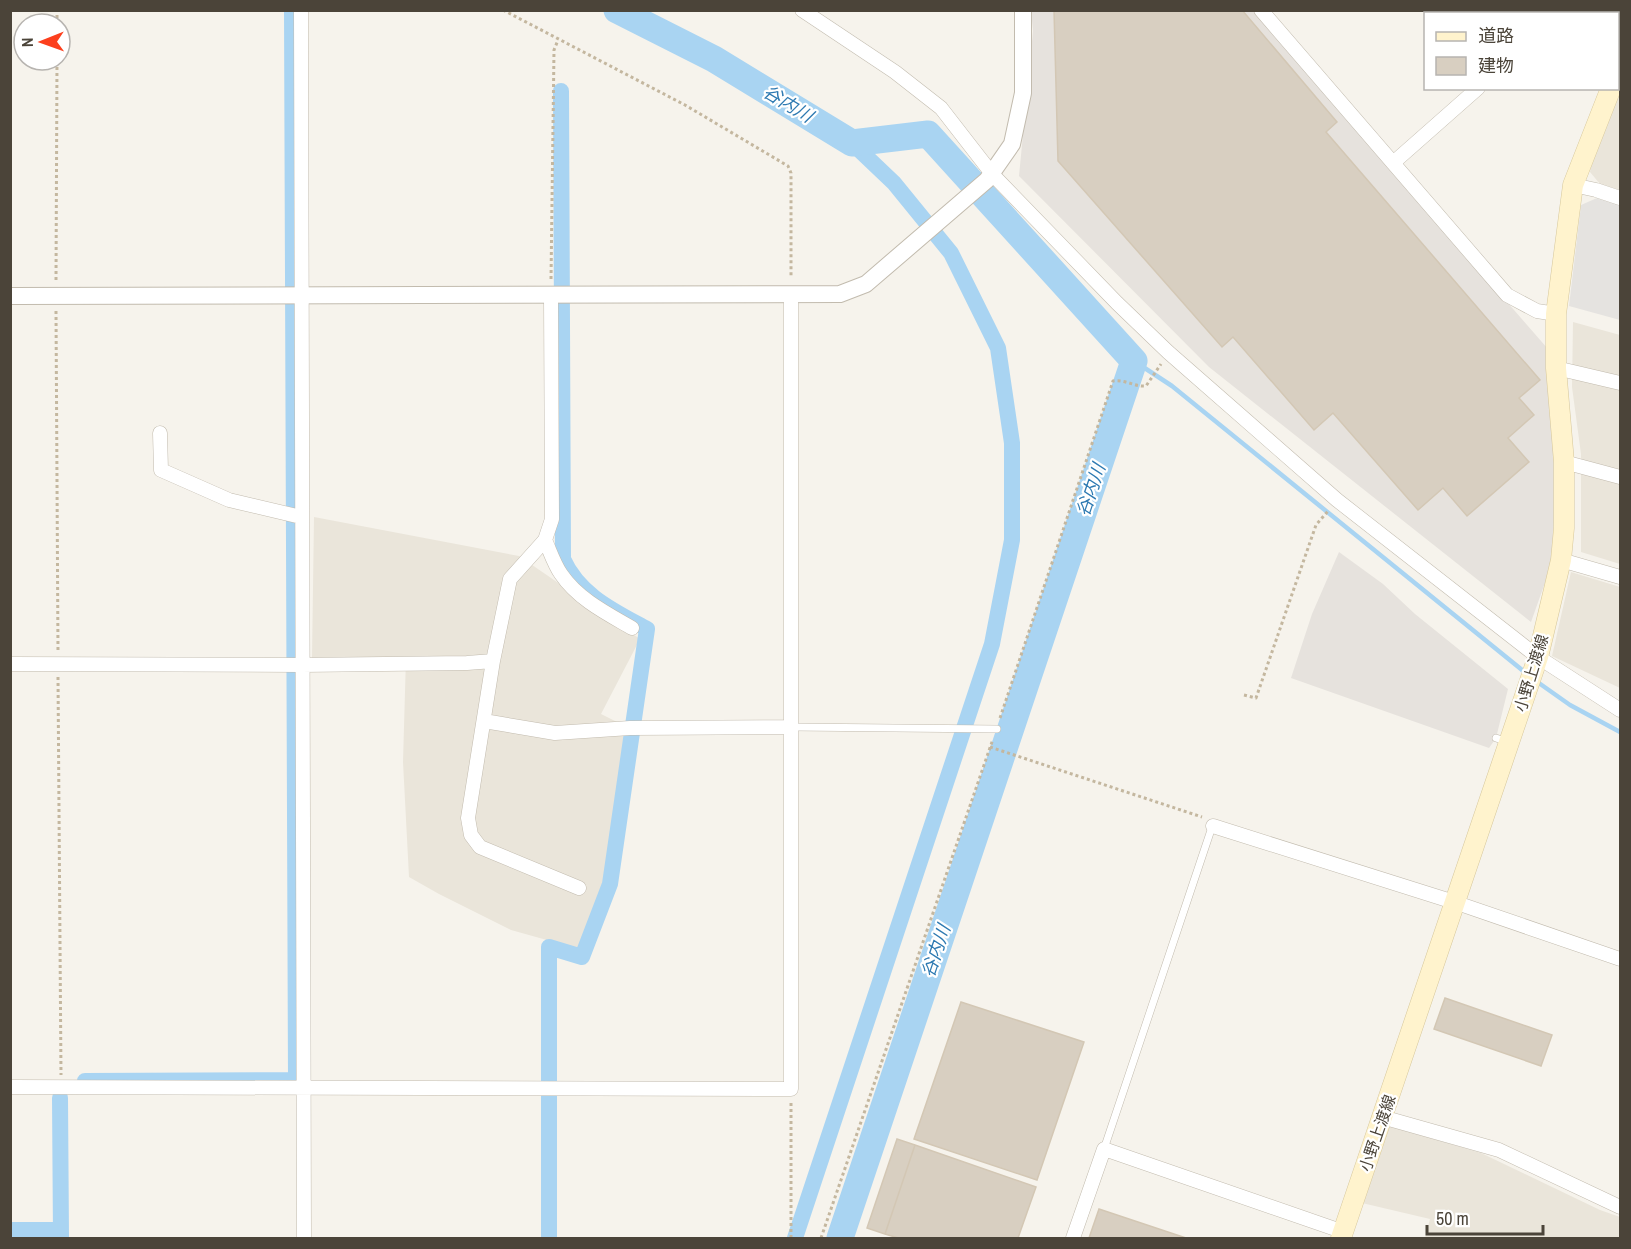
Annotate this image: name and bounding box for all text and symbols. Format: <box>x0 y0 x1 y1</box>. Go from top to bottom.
north arrow <box>12 12 72 72</box>
legend <box>1424 12 1619 90</box>
text: 道路 <box>1478 23 1514 48</box>
text: N <box>16 37 38 47</box>
text: 建物 <box>1478 53 1514 78</box>
water label: 谷内川 <box>759 79 820 129</box>
water label: 谷内川 <box>1070 458 1112 519</box>
street label: 小野上渡線 <box>1509 632 1553 714</box>
water label: 谷内川 <box>915 919 957 980</box>
street label: 小野上渡線 <box>1354 1092 1400 1174</box>
scale bar <box>1427 1198 1542 1236</box>
text: 50 m <box>1436 1206 1469 1231</box>

